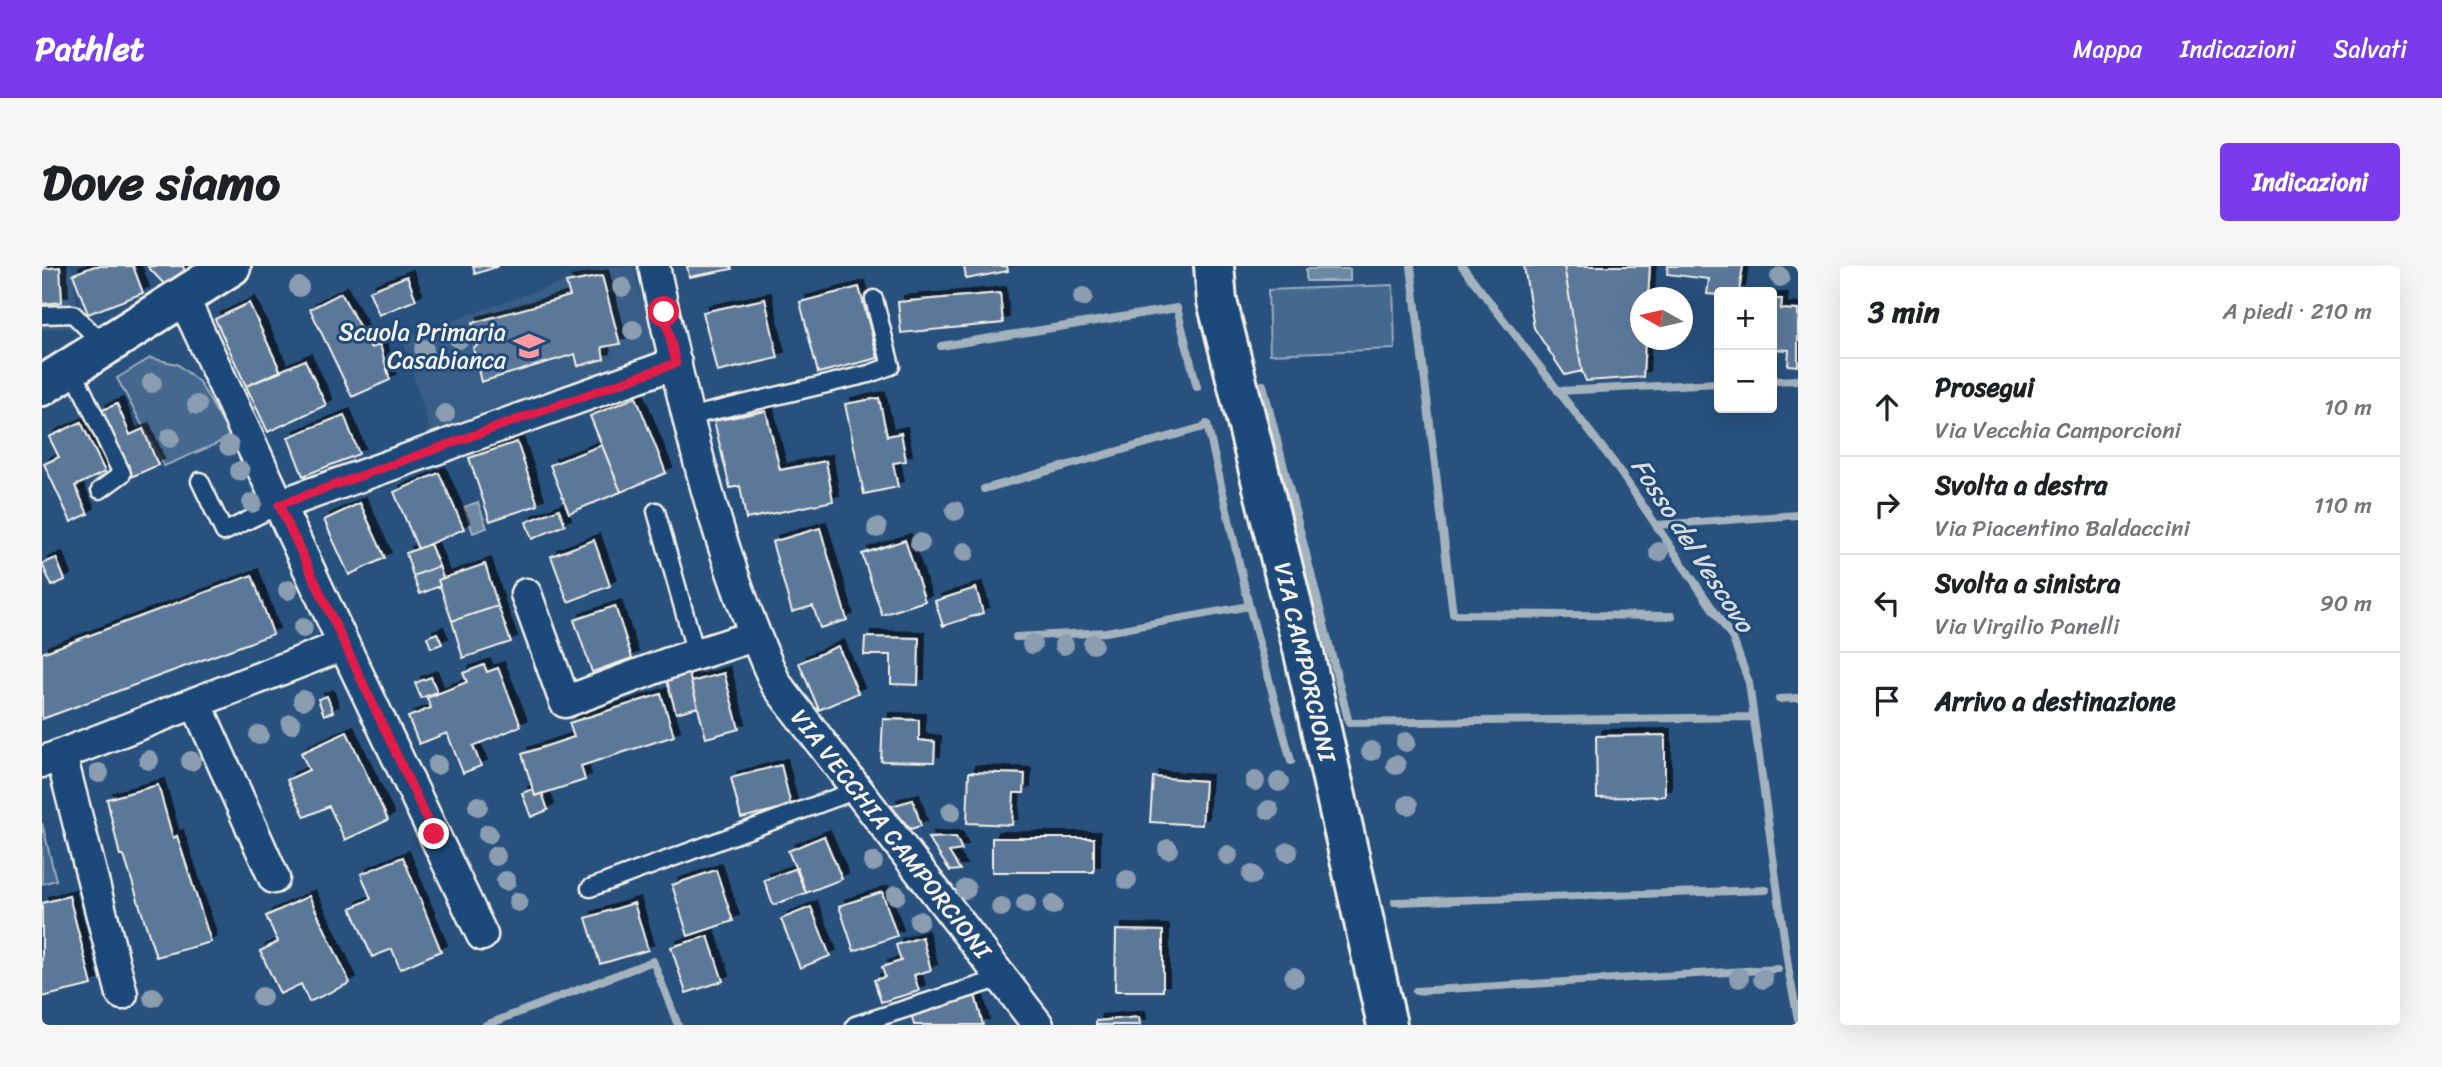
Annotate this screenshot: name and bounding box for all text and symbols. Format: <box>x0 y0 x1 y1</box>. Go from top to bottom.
text: Pathlet <box>35 20 144 78</box>
text: Mappa <box>2073 28 2142 70</box>
text: Indicazioni <box>2180 28 2296 70</box>
text: Salvati <box>2334 28 2407 70</box>
text: Dove siamo <box>42 139 280 226</box>
button: Indicazioni <box>2220 143 2400 221</box>
text: 3 min <box>1868 285 1940 339</box>
north arrow <box>1630 287 1693 350</box>
map controls <box>1714 287 1777 413</box>
button: + <box>1714 287 1777 350</box>
text: A piedi · 210 m <box>2223 291 2372 332</box>
route start <box>648 296 679 327</box>
place label: Scuola Primaria Casabianca <box>339 311 507 381</box>
school or university icon: Scuola Primaria Casabianca <box>512 329 546 363</box>
button: − <box>1714 350 1777 413</box>
text: Prosegui <box>1935 364 2034 410</box>
text: 10 m <box>2324 387 2372 428</box>
icon: ahead <box>1868 388 1906 426</box>
text: Via Vecchia Camporcioni <box>1935 410 2181 451</box>
water label: Fosso del Vescovo <box>1619 448 1768 644</box>
text: Svolta a destra <box>1935 462 2107 508</box>
text: 110 m <box>2314 485 2372 526</box>
icon: right <box>1868 486 1906 524</box>
text: Via Piacentino Baldaccini <box>1935 508 2190 549</box>
street label: VIA CAMPORCIONI <box>1262 558 1349 767</box>
text: Svolta a sinistra <box>1935 560 2120 606</box>
text: 90 m <box>2320 583 2372 624</box>
icon: left <box>1868 584 1906 622</box>
text: Via Virgilio Panelli <box>1935 606 2119 647</box>
text: Arrivo a destinazione <box>1935 678 2176 724</box>
icon: arrive <box>1868 682 1906 720</box>
street label: VIA VECCHIA CAMPORCIONI <box>779 699 1003 970</box>
route end <box>418 818 449 849</box>

